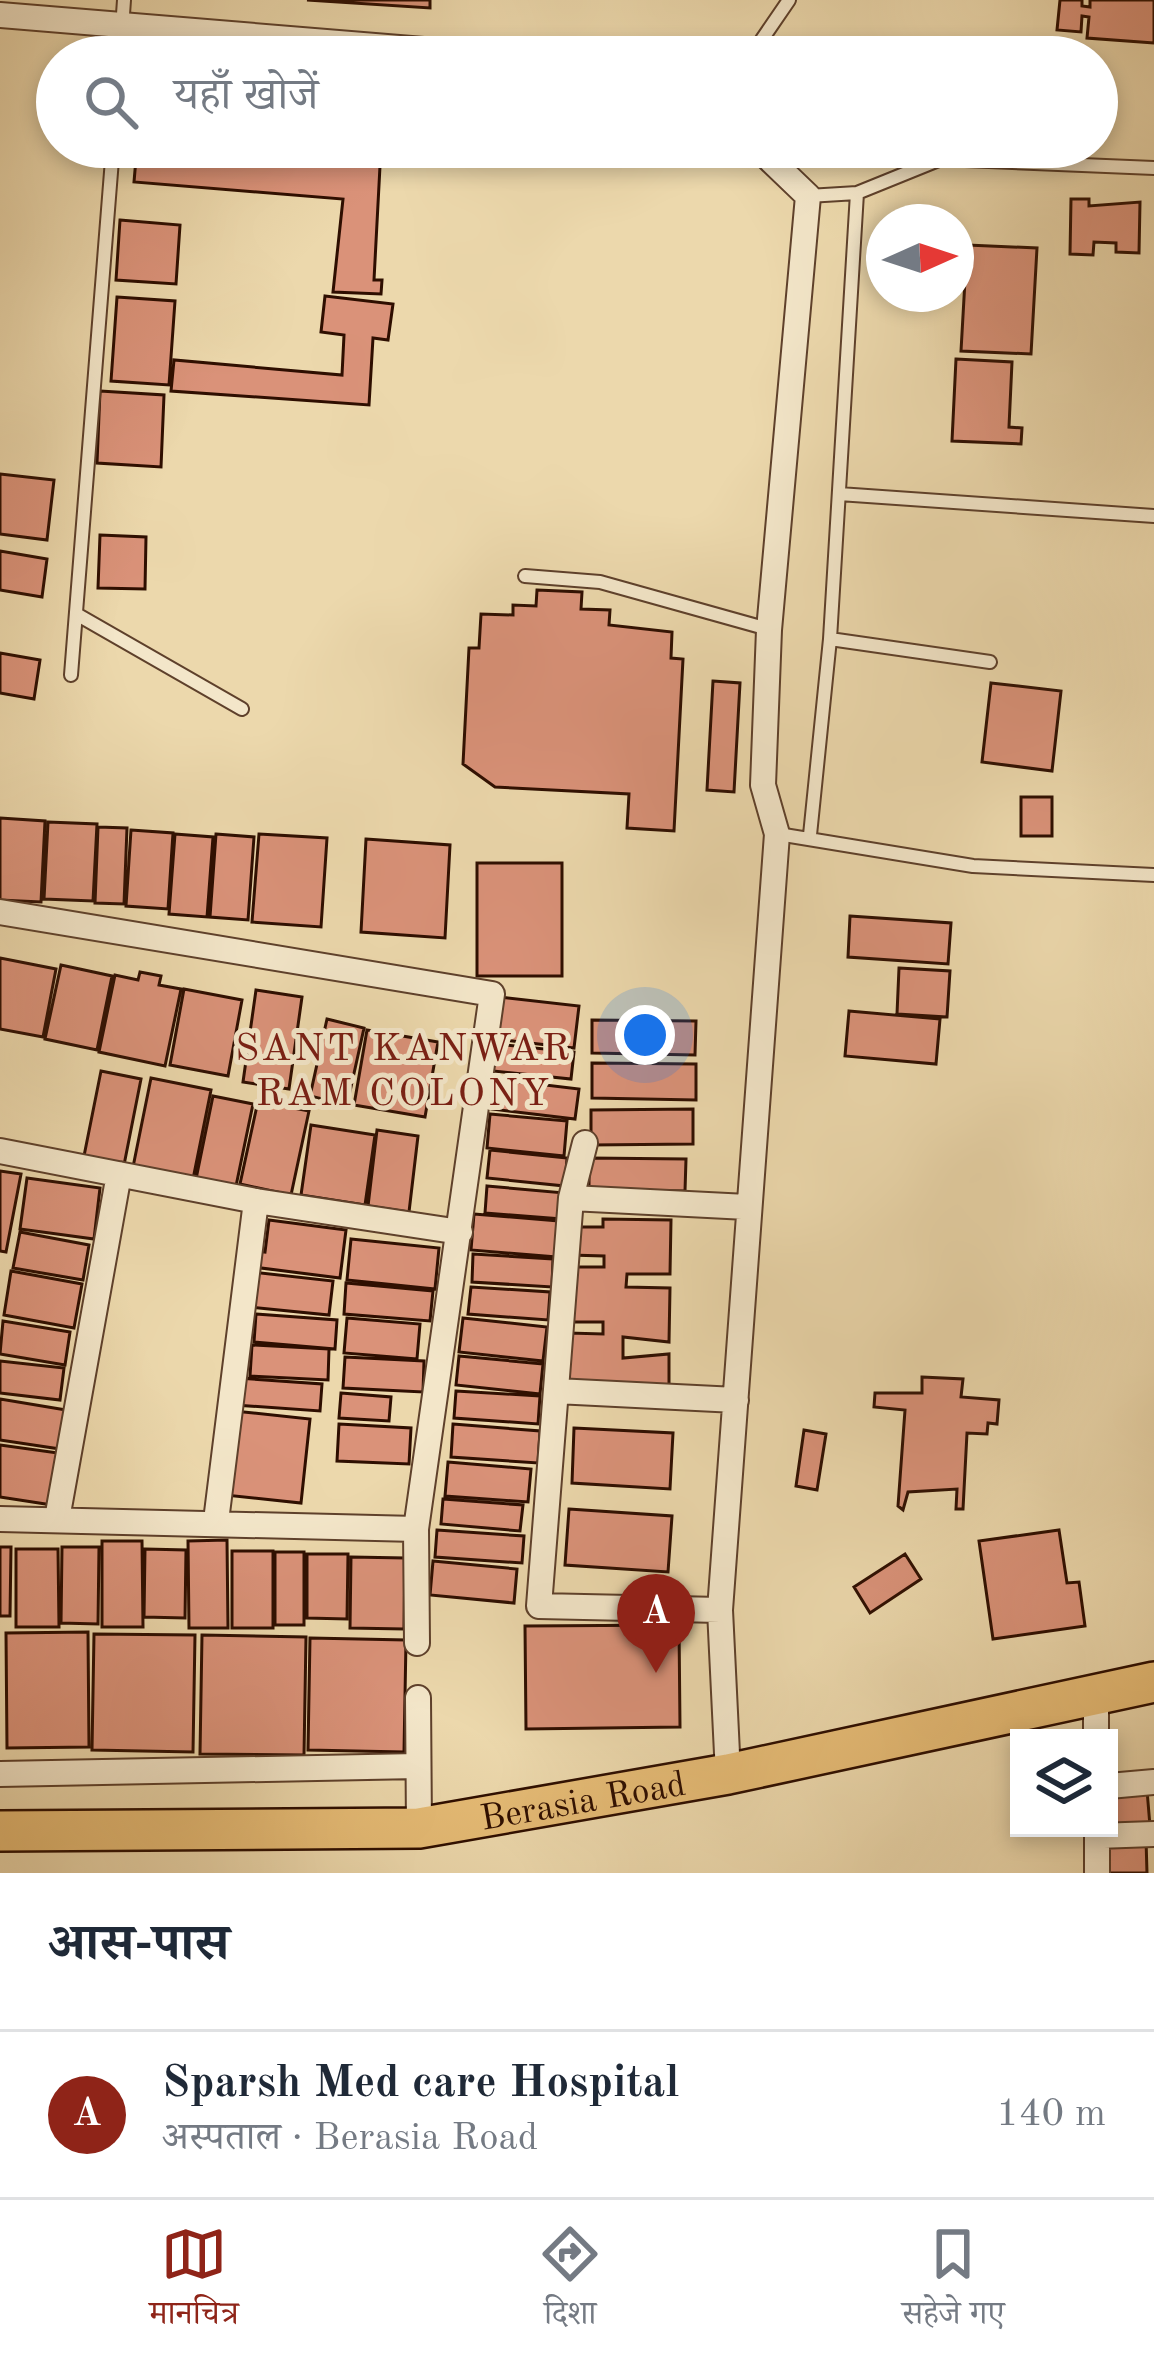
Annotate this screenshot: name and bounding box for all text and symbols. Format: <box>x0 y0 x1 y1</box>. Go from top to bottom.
search box <box>36 36 1118 168</box>
icon: search <box>78 69 144 135</box>
text: यहाँ खोजें <box>174 75 318 120</box>
north arrow <box>866 204 974 312</box>
your location <box>615 1005 675 1065</box>
district label: SANT KANWAR RAM COLONY <box>235 1030 573 1114</box>
pin: A <box>617 1574 695 1673</box>
map controls <box>1010 1729 1118 1837</box>
button: layers <box>1010 1729 1118 1837</box>
street label: Berasia Road <box>478 1768 688 1839</box>
text: आस-पास <box>48 1920 229 1971</box>
text: Sparsh Med care Hospital <box>162 2062 679 2107</box>
text: A <box>72 2095 102 2134</box>
text: 140 m <box>996 2095 1106 2134</box>
text: अस्पताल · Berasia Road <box>162 2119 538 2158</box>
tab: मानचित्र <box>149 2221 239 2345</box>
tab: दिशा <box>537 2221 603 2345</box>
tab: सहेजे गए <box>902 2221 1005 2345</box>

